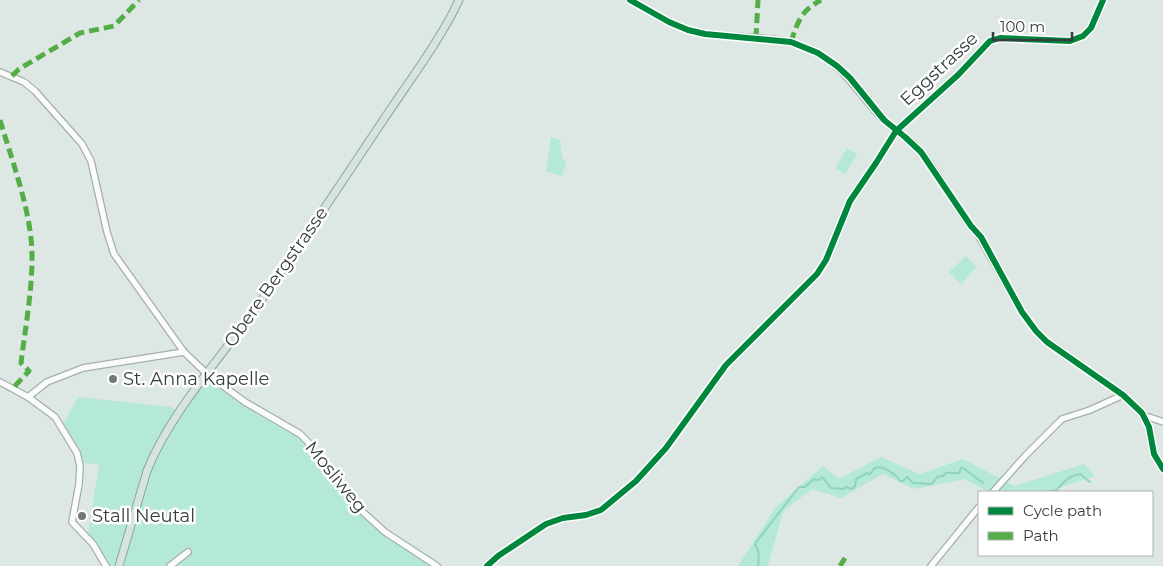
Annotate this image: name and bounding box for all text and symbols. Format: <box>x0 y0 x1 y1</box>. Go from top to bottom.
scale bar <box>993 10 1072 42</box>
text: 100 m <box>1000 17 1045 36</box>
street label: Eggstrasse <box>896 27 983 111</box>
street label: Obere Bergstrasse <box>219 203 333 351</box>
place label: St. Anna Kapelle <box>123 368 270 390</box>
marker: St. Anna Kapelle <box>107 373 119 385</box>
street label: Mosliweg <box>300 437 372 517</box>
legend <box>978 491 1153 556</box>
text: Cycle path <box>1023 501 1102 520</box>
place label: Stall Neutal <box>92 505 195 527</box>
marker: Stall Neutal <box>76 510 88 522</box>
text: Path <box>1023 526 1059 545</box>

